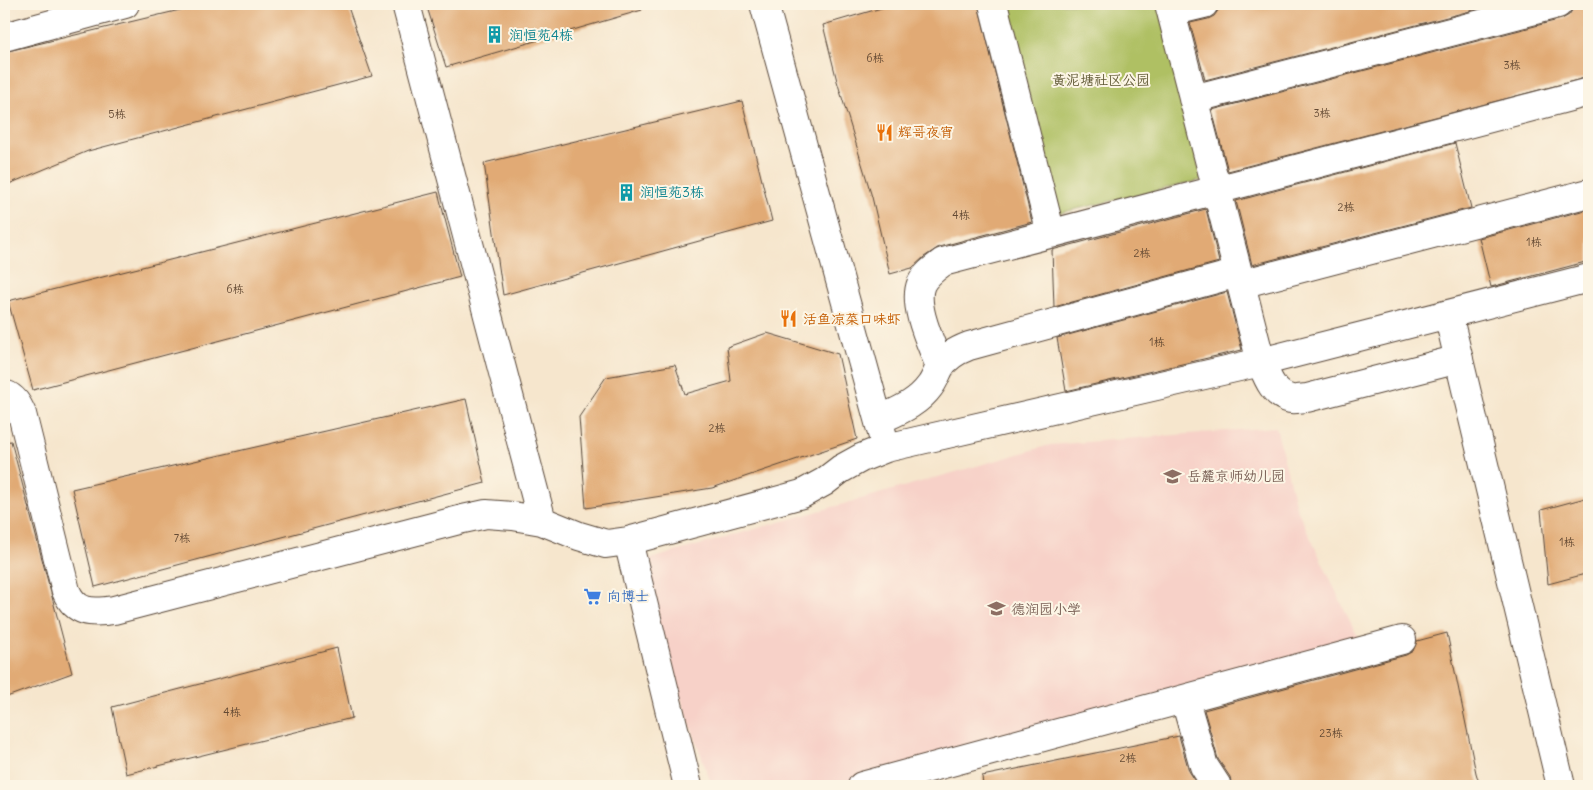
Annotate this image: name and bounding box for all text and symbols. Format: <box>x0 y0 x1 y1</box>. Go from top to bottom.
building icon: 润恒苑4栋 <box>485 25 505 45</box>
place label: 润恒苑4栋 <box>509 26 573 44</box>
house number: 6栋 <box>866 51 884 65</box>
house number: 3栋 <box>1503 58 1521 72</box>
park label: 黄泥塘社区公园 <box>1052 71 1150 89</box>
house number: 3栋 <box>1313 106 1331 120</box>
house number: 5栋 <box>108 107 126 121</box>
restaurant icon: 辉哥夜宵 <box>874 122 894 142</box>
place label: 辉哥夜宵 <box>898 123 954 141</box>
building icon: 润恒苑3栋 <box>616 182 636 202</box>
place label: 润恒苑3栋 <box>640 183 704 201</box>
house number: 2栋 <box>1337 200 1355 214</box>
house number: 4栋 <box>952 208 970 222</box>
house number: 1栋 <box>1526 235 1542 249</box>
house number: 2栋 <box>1133 246 1151 260</box>
house number: 6栋 <box>226 282 244 296</box>
restaurant icon: 活鱼凉菜口味虾 <box>779 309 799 329</box>
place label: 活鱼凉菜口味虾 <box>803 310 901 328</box>
house number: 1栋 <box>1149 335 1165 349</box>
house number: 2栋 <box>708 421 726 435</box>
school or university icon: 岳麓京师幼儿园 <box>1163 466 1183 486</box>
place label: 岳麓京师幼儿园 <box>1187 467 1285 485</box>
house number: 7栋 <box>174 531 190 545</box>
house number: 1栋 <box>1559 535 1575 549</box>
supermarket icon: 向博士 <box>583 586 603 606</box>
place label: 向博士 <box>607 587 649 605</box>
school or university icon: 德润园小学 <box>987 599 1007 619</box>
place label: 德润园小学 <box>1011 600 1081 618</box>
house number: 4栋 <box>223 705 241 719</box>
house number: 23栋 <box>1319 726 1343 740</box>
house number: 2栋 <box>1119 751 1137 765</box>

